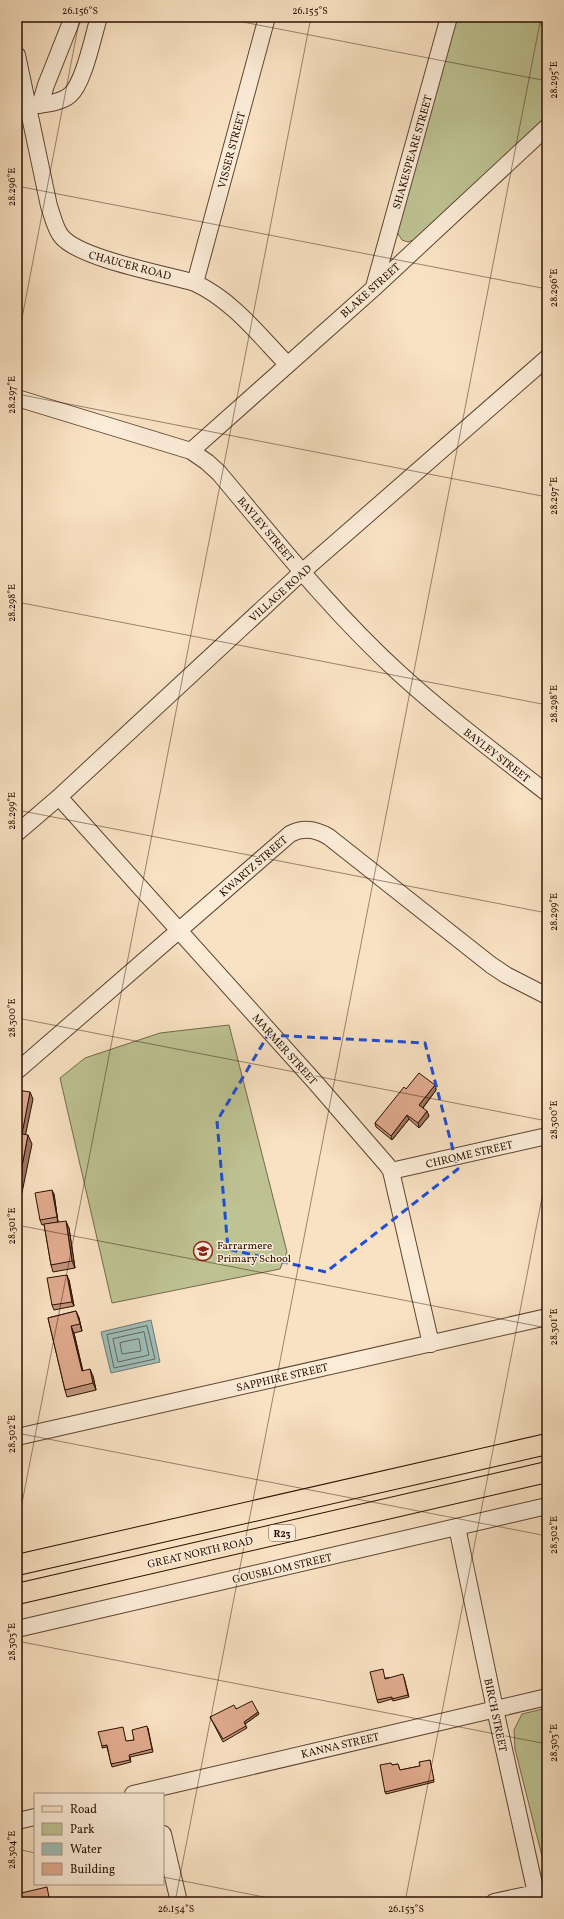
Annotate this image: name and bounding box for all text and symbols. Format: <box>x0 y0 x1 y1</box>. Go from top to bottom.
text: 26.156°S <box>62 4 98 18</box>
text: 26.155°S <box>292 4 328 18</box>
text: 28.295°E <box>547 61 561 99</box>
street label: SHAKESPEARE STREET <box>390 93 437 211</box>
street label: VISSER STREET <box>215 110 250 190</box>
text: 28.296°E <box>5 168 19 206</box>
street label: CHAUCER ROAD <box>87 248 173 285</box>
street label: BLAKE STREET <box>338 260 405 322</box>
text: 28.296°E <box>547 269 561 307</box>
text: 28.297°E <box>5 376 19 414</box>
text: 28.297°E <box>547 477 561 515</box>
street label: BAYLEY STREET <box>233 494 297 566</box>
street label: VILLAGE ROAD <box>247 562 315 626</box>
text: 28.298°E <box>5 584 19 622</box>
text: 28.298°E <box>547 685 561 723</box>
street label: BAYLEY STREET <box>460 726 533 787</box>
text: 28.299°E <box>5 792 19 830</box>
street label: KWARTZ STREET <box>217 833 292 901</box>
text: 28.299°E <box>547 893 561 931</box>
text: 28.300°E <box>5 998 19 1038</box>
street label: MARMER STREET <box>248 1011 320 1089</box>
text: 28.300°E <box>547 1100 561 1140</box>
street label: CHROME STREET <box>424 1138 515 1173</box>
text: 28.301°E <box>5 1208 19 1244</box>
place label: Farrarmere Primary School <box>217 1239 291 1267</box>
school or university icon: Farrarmere Primary School <box>192 1240 214 1262</box>
text: 28.301°E <box>547 1309 561 1345</box>
street label: SAPPHIRE STREET <box>235 1360 330 1396</box>
text: 28.302°E <box>5 1415 19 1453</box>
text: 28.302°E <box>547 1516 561 1554</box>
road number: R23 <box>269 1525 295 1541</box>
street label: GREAT NORTH ROAD <box>146 1534 255 1573</box>
street label: GOUSBLOM STREET <box>231 1551 334 1588</box>
text: 28.303°E <box>5 1623 19 1661</box>
street label: BIRCH STREET <box>479 1677 510 1754</box>
text: 28.303°E <box>547 1724 561 1762</box>
street label: KANNA STREET <box>300 1730 382 1763</box>
legend <box>34 1793 164 1885</box>
text: Road <box>70 1802 97 1818</box>
text: Park <box>70 1822 95 1838</box>
text: 28.304°E <box>5 1831 19 1869</box>
text: Water <box>70 1842 102 1858</box>
text: Building <box>70 1862 115 1878</box>
text: 26.154°S <box>158 1902 194 1916</box>
text: 26.153°S <box>388 1902 424 1916</box>

